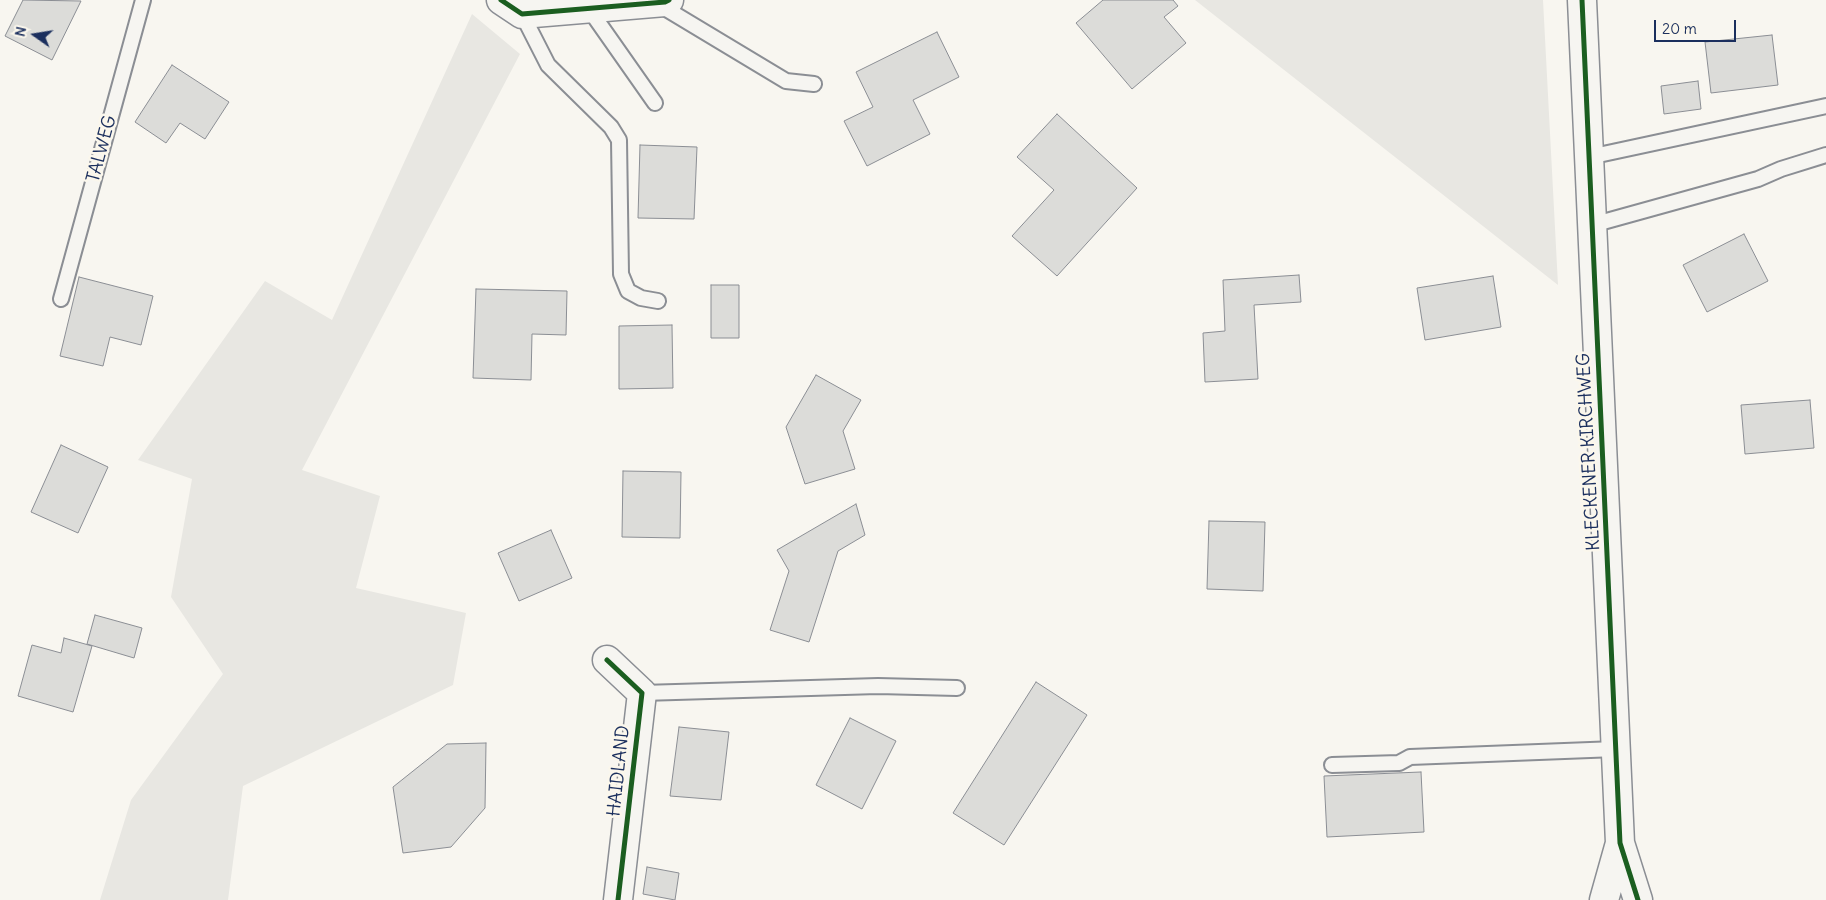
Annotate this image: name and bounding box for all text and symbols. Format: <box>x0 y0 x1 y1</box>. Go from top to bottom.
north arrow <box>10 10 60 60</box>
scale bar <box>1656 10 1738 42</box>
text: 20 m <box>1662 19 1697 38</box>
text: N <box>11 25 30 38</box>
street label: TALWEG <box>83 113 121 185</box>
street label: KLECKENER KIRCHWEG <box>1573 353 1605 551</box>
street label: HAIDLAND <box>603 724 635 818</box>

